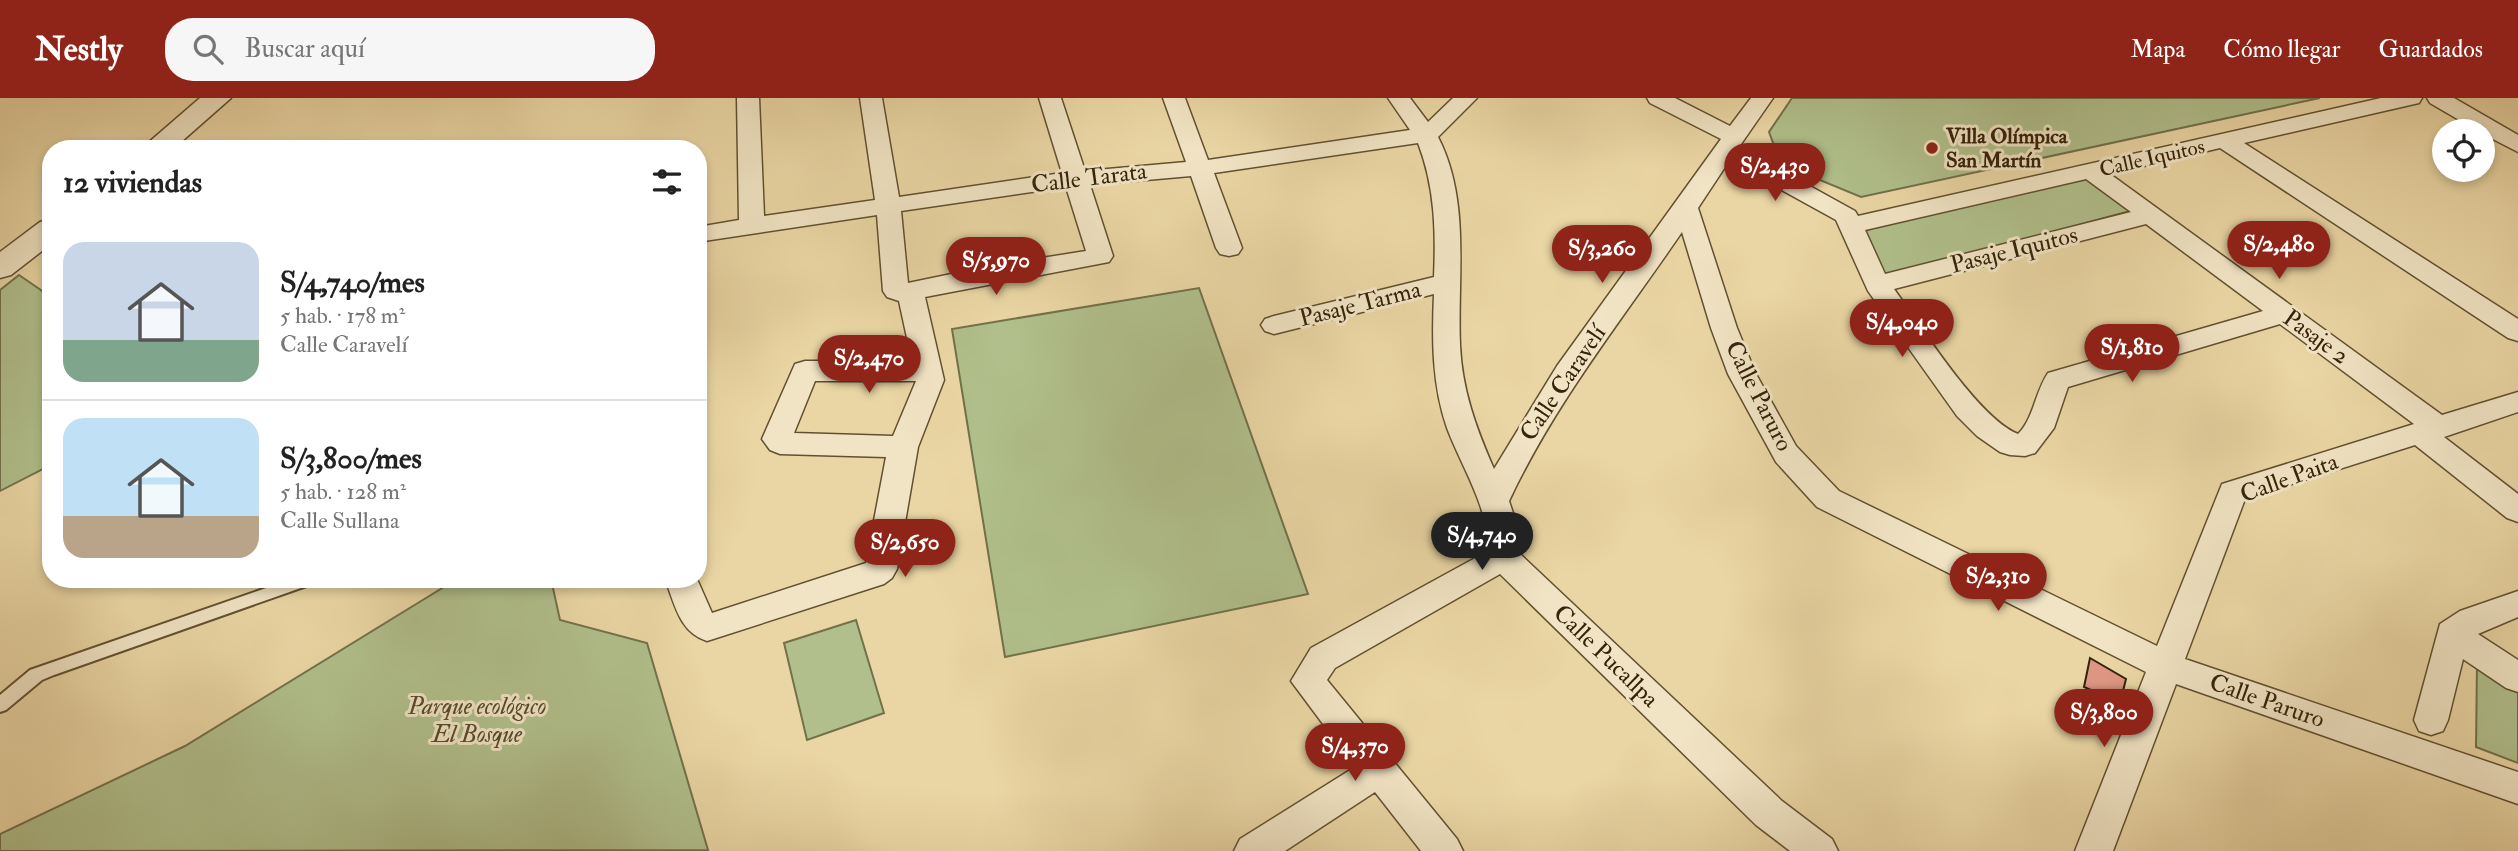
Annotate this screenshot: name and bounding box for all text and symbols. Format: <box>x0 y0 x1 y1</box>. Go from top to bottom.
search box <box>165 18 655 81</box>
text: Nestly <box>35 29 123 70</box>
icon: search <box>189 30 227 68</box>
text: Buscar aquí <box>245 33 365 65</box>
text: Mapa <box>2130 34 2185 65</box>
text: Cómo llegar <box>2223 34 2340 65</box>
text: Guardados <box>2378 34 2483 65</box>
map controls <box>2432 119 2495 182</box>
button: locate <box>2432 119 2495 182</box>
place label: Villa Olímpica San Martín <box>1945 123 2069 174</box>
street label: Calle Iquitos <box>2097 133 2207 183</box>
marker: Villa Olímpica San Martín <box>1924 140 1940 156</box>
pin: S/2,430 <box>1710 144 1840 203</box>
text: S/2,430 <box>1740 151 1810 180</box>
street label: Calle Tarata <box>1029 155 1150 200</box>
icon: filters <box>648 163 686 201</box>
text: 12 viviendas <box>63 164 202 201</box>
street label: Pasaje Iquitos <box>1947 219 2081 281</box>
pin: S/2,480 <box>2214 222 2344 281</box>
pin: S/3,260 <box>1537 226 1667 285</box>
text: S/2,480 <box>2243 229 2315 258</box>
text: S/3,260 <box>1568 233 1636 262</box>
pin: S/5,970 <box>931 238 1061 297</box>
text: S/5,970 <box>962 245 1030 274</box>
text: S/4,740/mes <box>280 264 425 301</box>
icon: home <box>119 270 203 354</box>
street label: Pasaje Tarma <box>1296 274 1425 334</box>
pin: S/4,040 <box>1837 300 1967 359</box>
text: 5 hab. · 178 m² <box>280 301 405 330</box>
street label: Pasaje 2 <box>2277 303 2355 371</box>
text: S/4,040 <box>1866 307 1938 336</box>
street label: Calle Caravelí <box>1513 318 1614 447</box>
pin: S/1,810 <box>2067 324 2197 384</box>
text: Calle Caravelí <box>280 330 408 359</box>
text: S/1,810 <box>2100 332 2164 361</box>
pin: S/2,470 <box>804 336 934 395</box>
street label: Calle Paruro <box>1718 336 1800 456</box>
text: S/2,470 <box>834 343 904 372</box>
text: S/3,800/mes <box>280 440 422 477</box>
icon: home <box>119 446 203 530</box>
street label: Calle Paita <box>2236 446 2343 510</box>
text: 5 hab. · 128 m² <box>280 477 406 506</box>
text: Calle Sullana <box>280 506 400 535</box>
pin: S/4,740 <box>1417 512 1547 572</box>
pin: S/2,650 <box>840 519 970 579</box>
text: S/4,740 <box>1447 520 1517 549</box>
text: S/2,650 <box>870 527 940 556</box>
pin: S/2,310 <box>1933 554 2063 613</box>
text: S/2,310 <box>1966 561 2030 590</box>
street label: Calle Pucallpa <box>1547 598 1666 715</box>
street label: Calle Paruro <box>2205 667 2329 735</box>
pin: S/3,800 <box>2039 690 2169 749</box>
park label: Parque ecológico El Bosque <box>407 691 546 750</box>
text: S/3,800 <box>2070 697 2138 726</box>
pin: S/4,370 <box>1290 724 1420 783</box>
text: S/4,370 <box>1321 731 1389 760</box>

